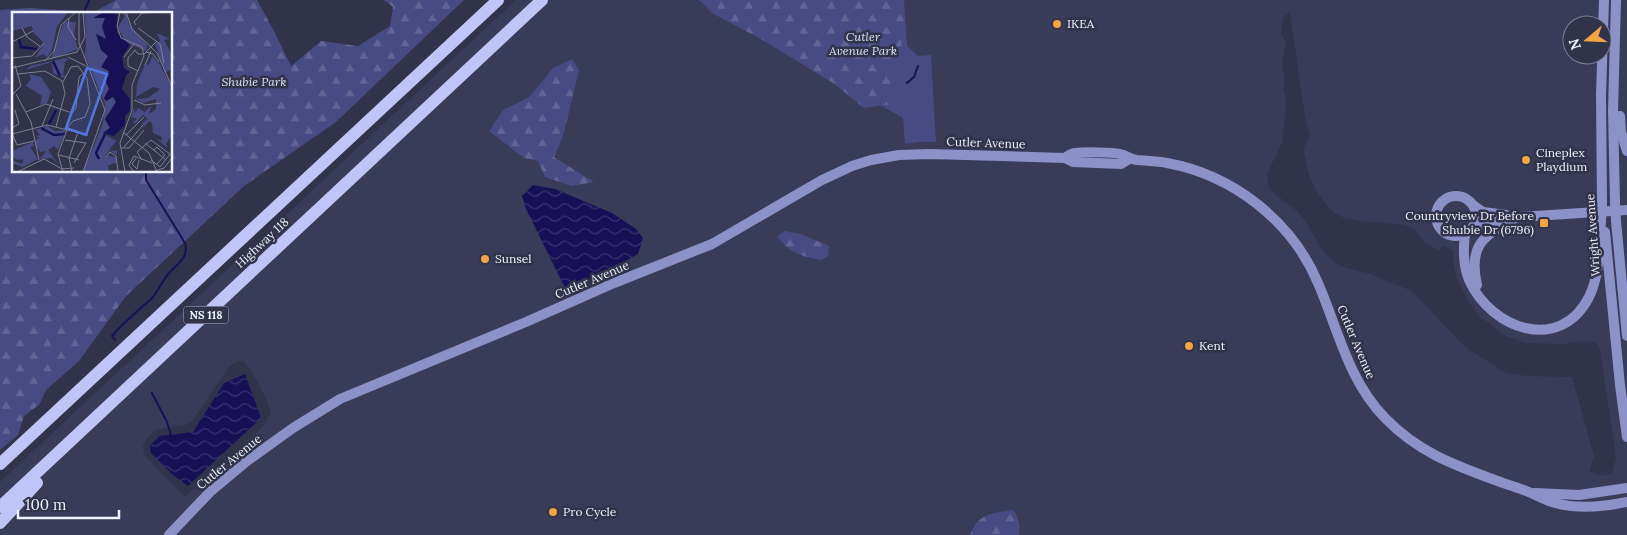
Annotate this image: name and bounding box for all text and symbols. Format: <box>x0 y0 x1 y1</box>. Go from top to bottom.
inset map <box>12 12 172 172</box>
north arrow <box>1562 15 1612 65</box>
place label: IKEA <box>1067 16 1095 31</box>
marker: IKEA <box>1051 18 1063 30</box>
park label: Cutler Avenue Park <box>828 29 897 58</box>
text: N <box>1564 36 1585 52</box>
park label: Shubie Park <box>222 74 286 89</box>
street label: Cutler Avenue <box>946 134 1026 151</box>
place label: Cineplex Playdium <box>1536 145 1587 174</box>
marker: Cineplex Playdium <box>1520 154 1532 166</box>
street label: Wright Avenue <box>1582 193 1603 277</box>
place label: Countryview Dr Before Shubie Dr (6796) <box>1405 208 1534 238</box>
street label: Highway 118 <box>232 214 292 271</box>
marker: Countryview Dr Before Shubie Dr (6796) <box>1538 217 1550 229</box>
place label: Sunsel <box>495 251 532 266</box>
marker: Sunsel <box>479 253 491 265</box>
street label: Cutler Avenue <box>552 257 632 302</box>
street label: Cutler Avenue <box>1334 302 1379 382</box>
road number: NS 118 <box>184 306 228 324</box>
place label: Kent <box>1199 338 1226 353</box>
marker: Kent <box>1183 340 1195 352</box>
street label: Cutler Avenue <box>193 431 265 492</box>
scale bar <box>18 488 119 520</box>
text: 100 m <box>25 495 66 514</box>
place label: Pro Cycle <box>563 504 617 519</box>
marker: Pro Cycle <box>547 506 559 518</box>

